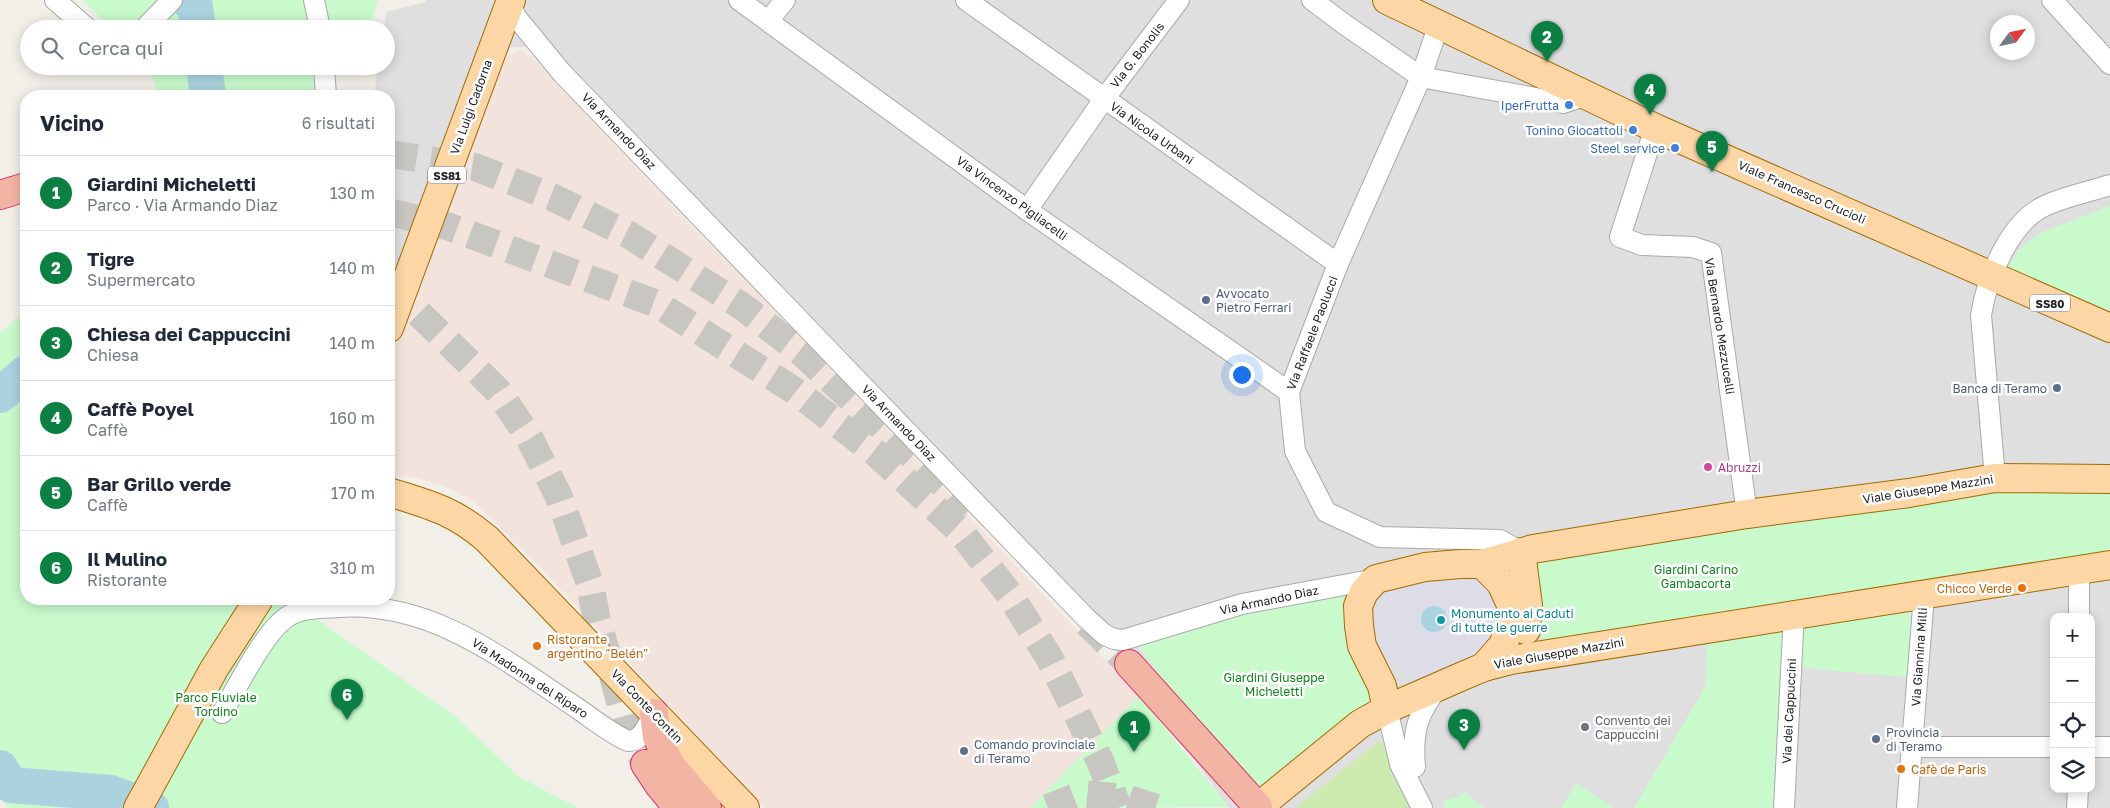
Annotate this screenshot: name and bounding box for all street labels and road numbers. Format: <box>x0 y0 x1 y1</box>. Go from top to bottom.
street label: Via G. Bonolis <box>1107 19 1167 91</box>
street label: Via Luigi Cadorna <box>447 57 495 157</box>
street label: Via Armando Diaz <box>579 90 659 172</box>
street label: Via Nicola Urbani <box>1107 98 1197 168</box>
street label: Via Vincenzo Pigliacelli <box>954 153 1070 243</box>
street label: Viale Francesco Crucioli <box>1736 157 1868 227</box>
road number: SS81 <box>428 166 466 184</box>
street label: Via Bernardo Mezzucelli <box>1702 257 1738 395</box>
street label: Via Raffaele Paolucci <box>1283 274 1341 392</box>
road number: SS80 <box>2030 294 2070 312</box>
street label: Via Armando Diaz <box>859 382 939 464</box>
street label: Viale Giuseppe Mazzini <box>1862 471 1994 507</box>
street label: Via Armando Diaz <box>1218 582 1320 618</box>
street label: Via Giannina Milli <box>1908 607 1930 707</box>
street label: Viale Giuseppe Mazzini <box>1493 634 1625 672</box>
street label: Via Madonna del Riparo <box>469 635 591 721</box>
street label: Via dei Cappuccini <box>1779 658 1799 764</box>
street label: Via Conte Contin <box>608 666 686 746</box>

